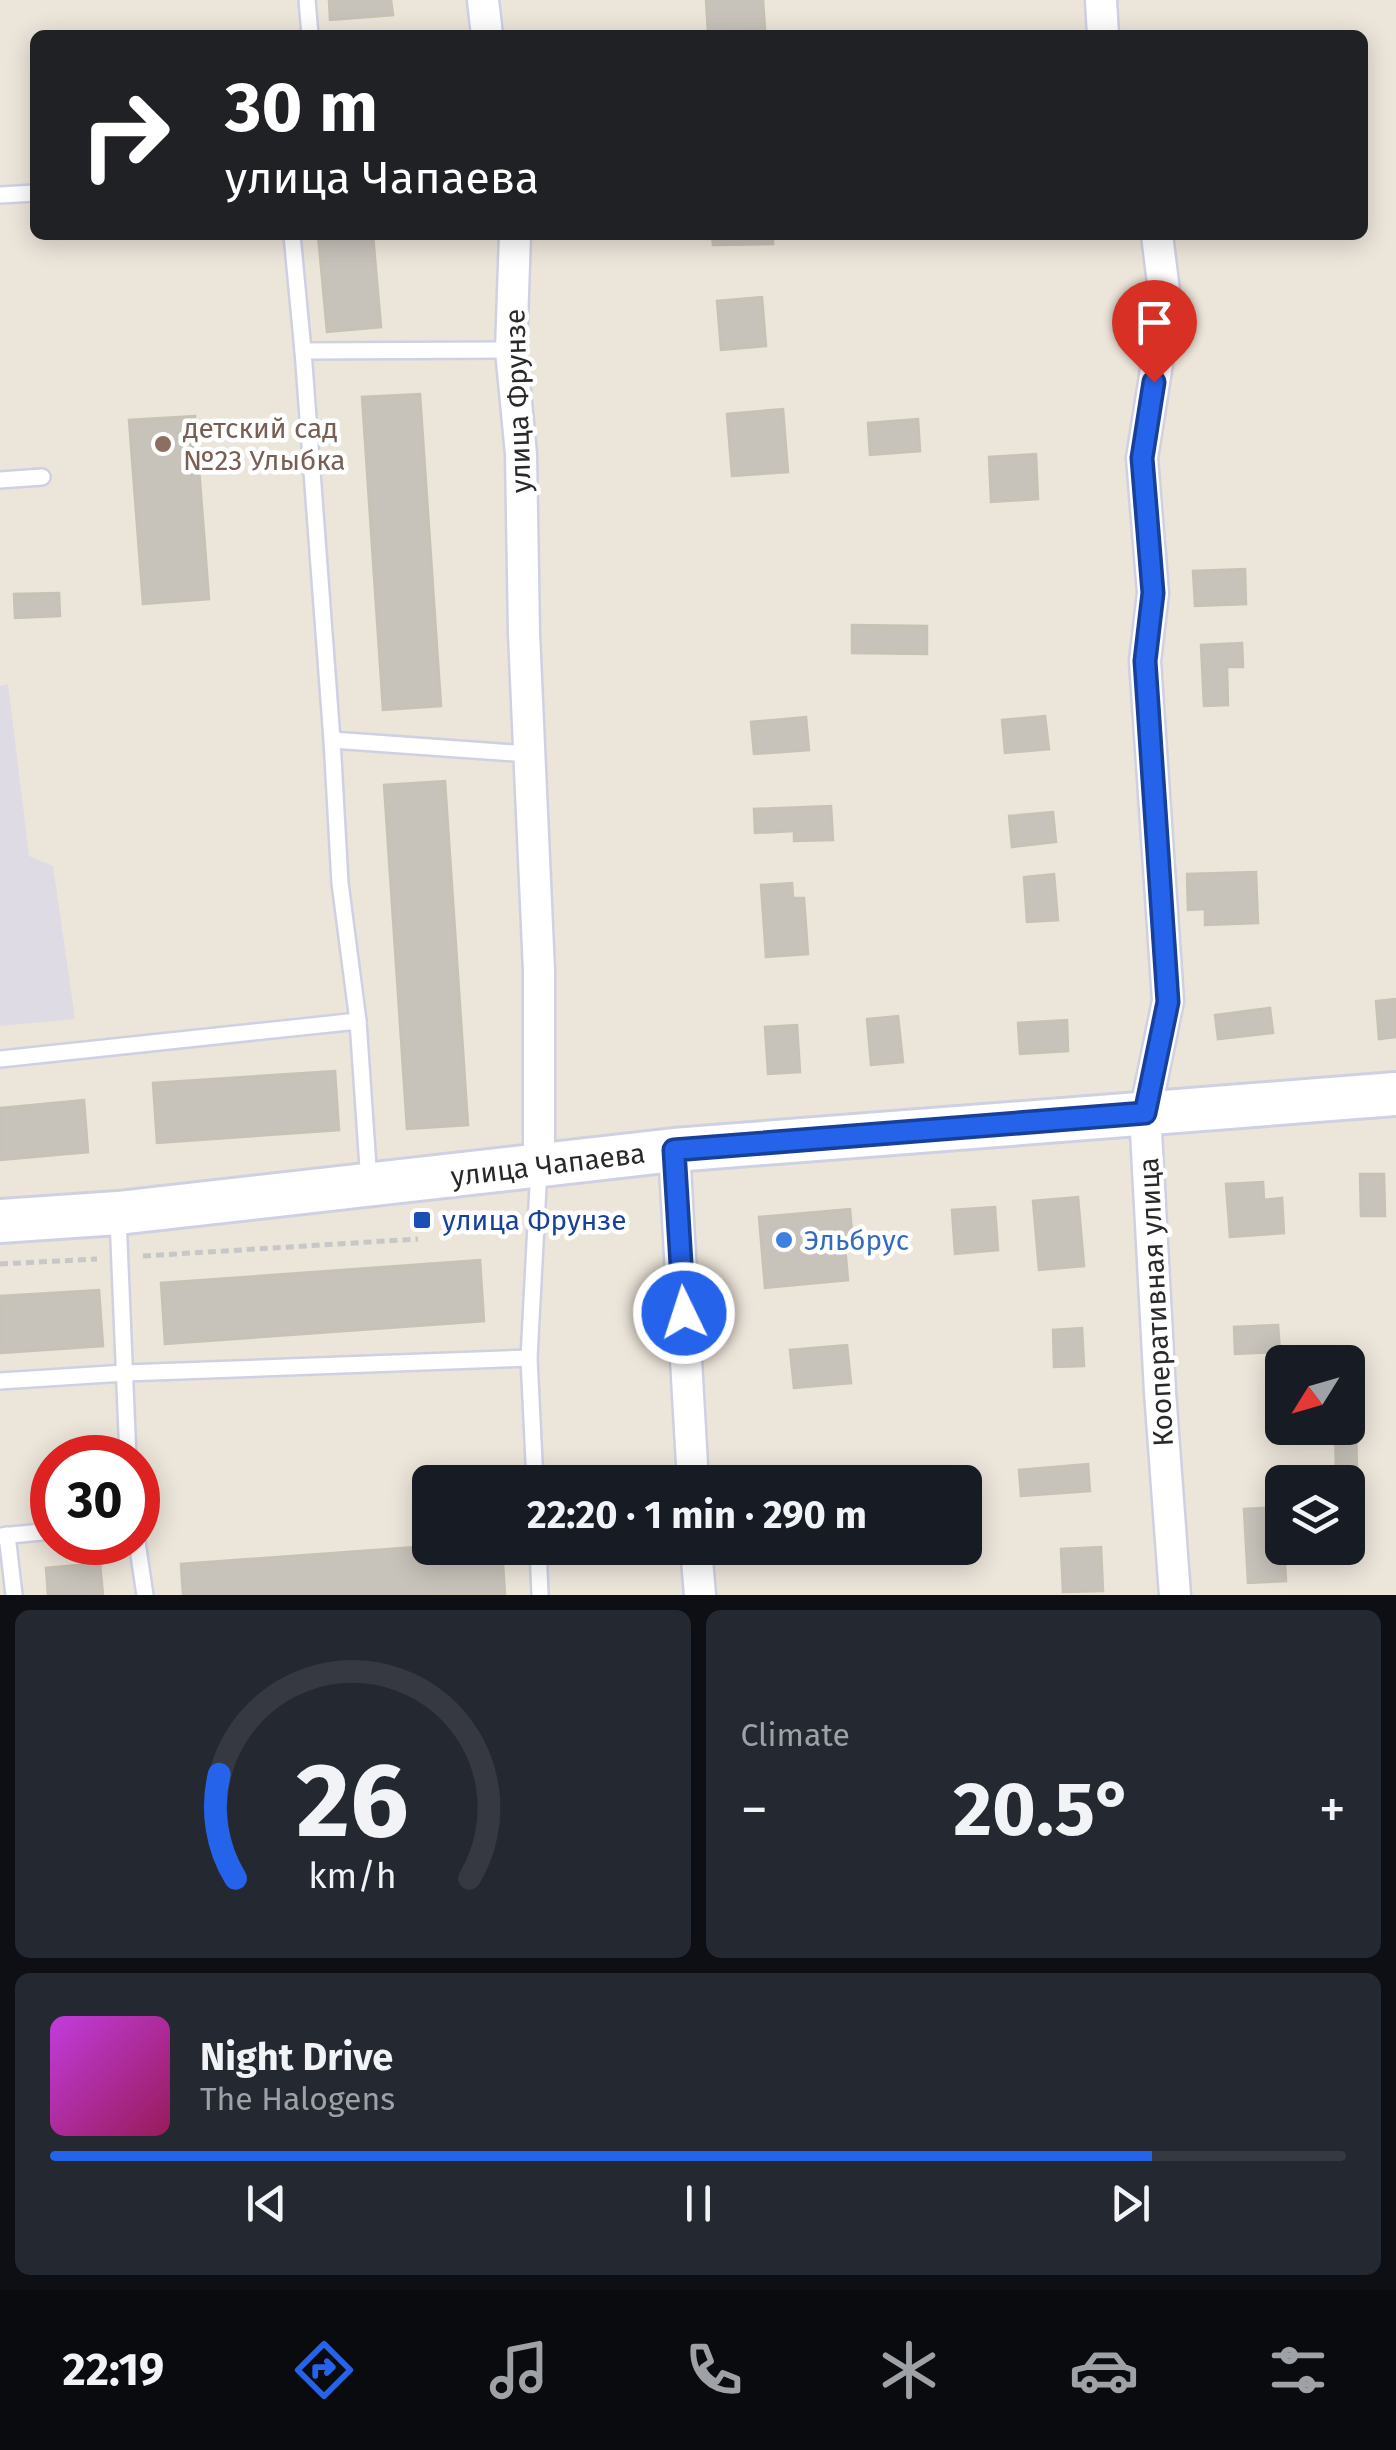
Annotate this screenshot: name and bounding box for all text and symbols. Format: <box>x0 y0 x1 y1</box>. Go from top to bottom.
text: 30 m <box>225 66 378 150</box>
icon: right <box>60 70 190 200</box>
text: улица Чапаева <box>225 151 539 205</box>
pin <box>1112 280 1197 383</box>
icon: arrive <box>1127 295 1182 350</box>
street label: улица Фрунзе <box>498 308 538 494</box>
place label: детский сад №23 Улыбка <box>183 412 346 477</box>
marker: детский сад №23 Улыбка <box>152 433 174 455</box>
street label: улица Чапаева <box>449 1137 647 1193</box>
street label: Кооперативная улица <box>1132 1157 1180 1447</box>
place label: улица Фрунзе <box>442 1204 626 1237</box>
marker: улица Фрунзе <box>411 1209 433 1231</box>
place label: Эльбрус <box>804 1224 909 1257</box>
marker: Эльбрус <box>773 1229 795 1251</box>
position arrow <box>632 1261 736 1365</box>
north arrow <box>1265 1345 1365 1445</box>
map controls <box>1265 1345 1365 1565</box>
speed limit sign: 30 <box>30 1435 160 1565</box>
button: layers <box>1265 1465 1365 1565</box>
text: 22:20 · 1 min · 290 m <box>527 1492 867 1538</box>
text: Climate <box>741 1716 850 1754</box>
text: 26 <box>297 1739 409 1864</box>
text: 20.5° <box>953 1765 1133 1855</box>
text: − <box>741 1777 768 1843</box>
text: + <box>1319 1777 1346 1843</box>
text: km/h <box>309 1855 397 1897</box>
text: Night Drive <box>200 2034 393 2080</box>
text: The Halogens <box>200 2080 395 2118</box>
icon: previous <box>239 2176 294 2231</box>
icon: pause <box>671 2176 726 2231</box>
icon: next <box>1103 2176 1158 2231</box>
icon: directions <box>289 2335 359 2405</box>
icon: music <box>484 2335 554 2405</box>
icon: phone <box>679 2335 749 2405</box>
icon: climate <box>874 2335 944 2405</box>
icon: car <box>1069 2335 1139 2405</box>
icon: filters <box>1263 2335 1333 2405</box>
text: 22:19 <box>62 2343 164 2397</box>

